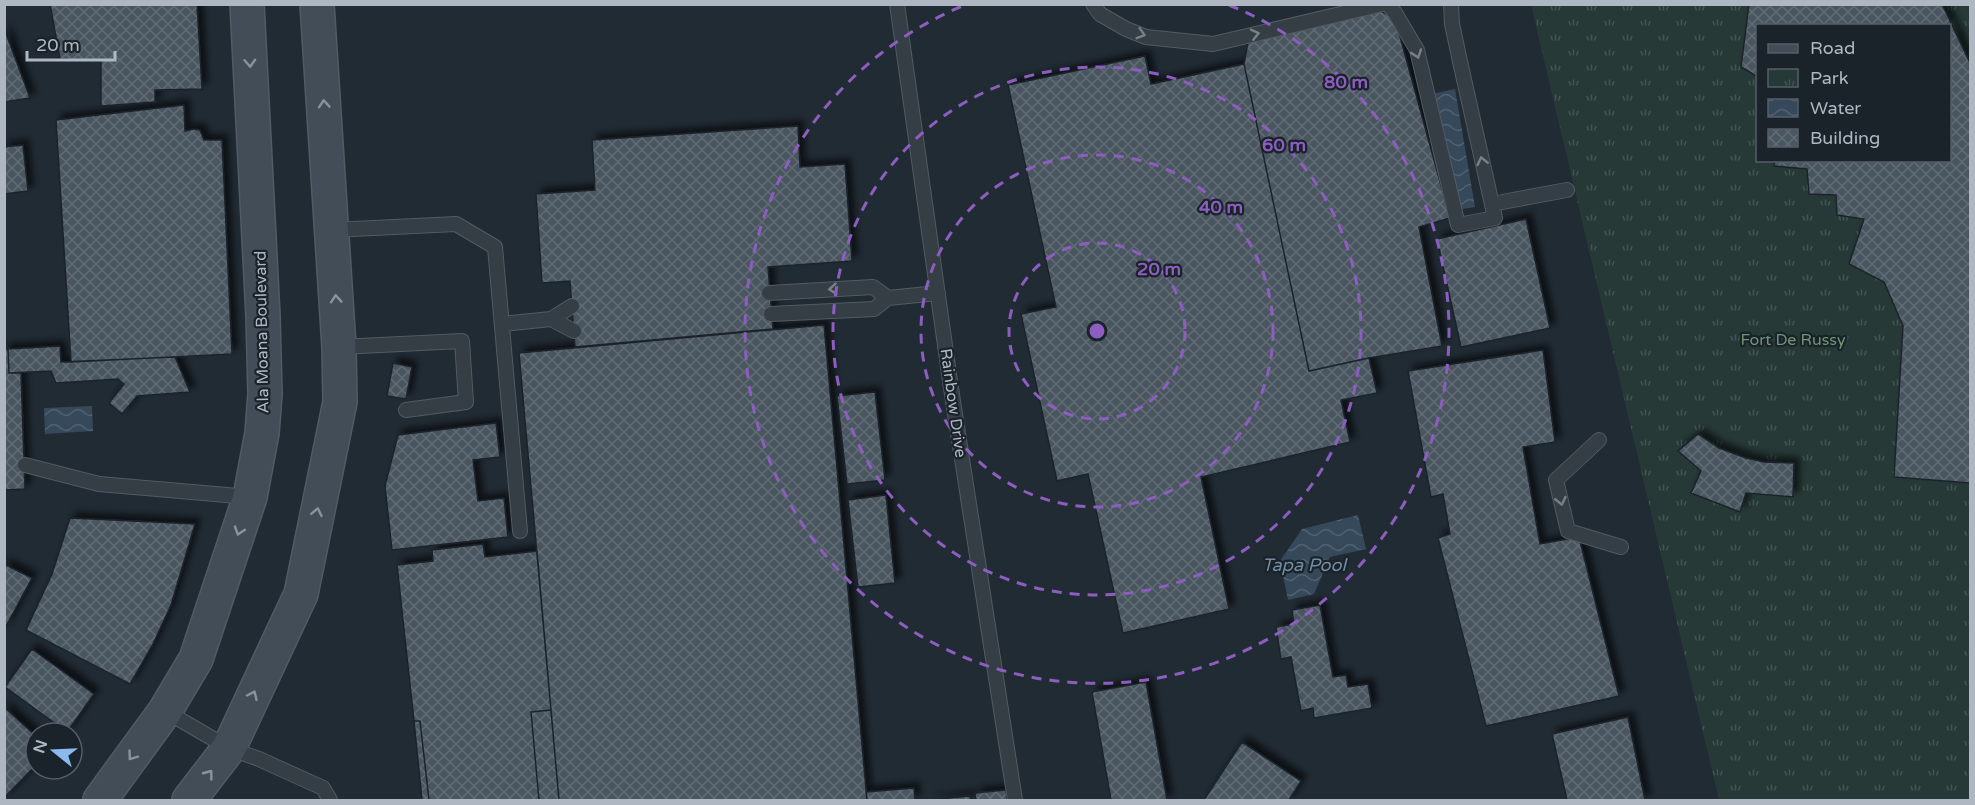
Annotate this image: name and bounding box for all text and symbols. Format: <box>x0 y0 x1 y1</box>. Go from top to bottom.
scale bar <box>27 24 116 62</box>
legend <box>1756 24 1951 162</box>
one-way arrow <box>1135 27 1146 39</box>
one-way arrow <box>1250 28 1260 41</box>
text: 20 m <box>36 34 80 56</box>
text: Road <box>1810 37 1855 59</box>
one-way arrow <box>1410 49 1422 59</box>
one-way arrow <box>243 58 256 67</box>
text: Park <box>1810 67 1849 89</box>
text: 80 m <box>1324 71 1368 93</box>
text: Water <box>1810 97 1861 119</box>
one-way arrow <box>318 100 331 109</box>
text: Building <box>1810 127 1880 149</box>
text: 60 m <box>1262 134 1306 156</box>
one-way arrow <box>1477 156 1490 166</box>
text: 40 m <box>1199 196 1243 218</box>
street label: Ala Moana Boulevard <box>251 251 273 413</box>
text: 20 m <box>1137 258 1181 280</box>
one-way arrow <box>829 283 838 296</box>
one-way arrow <box>330 294 343 303</box>
centre of rings <box>1087 321 1107 341</box>
park label: Fort De Russy <box>1740 330 1846 350</box>
street label: Rainbow Drive <box>935 347 971 459</box>
one-way arrow <box>1553 495 1566 505</box>
one-way arrow <box>310 508 323 518</box>
one-way arrow <box>234 525 246 536</box>
water label: Tapa Pool <box>1262 554 1349 576</box>
one-way arrow <box>246 691 258 702</box>
north arrow <box>24 721 84 781</box>
text: N <box>29 737 52 756</box>
one-way arrow <box>129 749 140 760</box>
one-way arrow <box>202 770 213 781</box>

